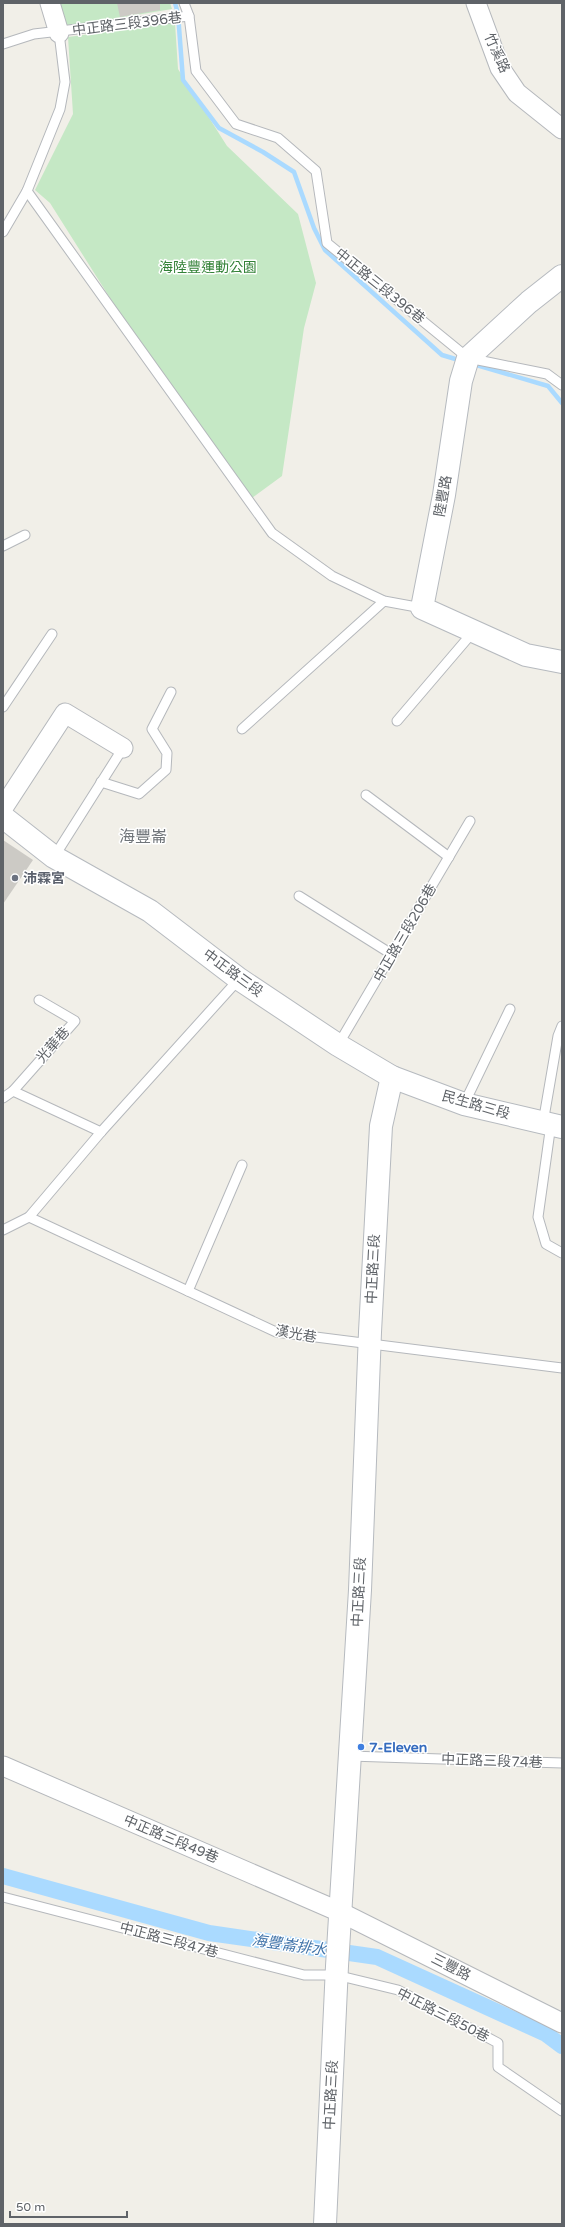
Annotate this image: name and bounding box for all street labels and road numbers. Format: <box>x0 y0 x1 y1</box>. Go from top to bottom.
street label: 中正路三段396巷 <box>71 9 183 39</box>
street label: 竹溪路 <box>481 30 513 76</box>
street label: 中正路三段396巷 <box>332 245 428 327</box>
street label: 陸豐路 <box>431 474 455 518</box>
street label: 中正路三段206巷 <box>370 881 440 985</box>
street label: 中正路三段 <box>200 946 266 1000</box>
street label: 光華巷 <box>33 1024 73 1066</box>
street label: 民生路三段 <box>440 1087 512 1123</box>
street label: 中正路三段 <box>363 1234 383 1304</box>
street label: 漢光巷 <box>274 1322 318 1346</box>
street label: 中正路三段 <box>349 1557 369 1627</box>
street label: 中正路三段74巷 <box>441 1751 543 1771</box>
street label: 中正路三段49巷 <box>121 1811 221 1867</box>
street label: 中正路三段47巷 <box>118 1919 220 1961</box>
street label: 三豐路 <box>428 1950 474 1984</box>
street label: 中正路三段50巷 <box>394 1984 492 2046</box>
street label: 中正路三段 <box>321 2060 341 2130</box>

